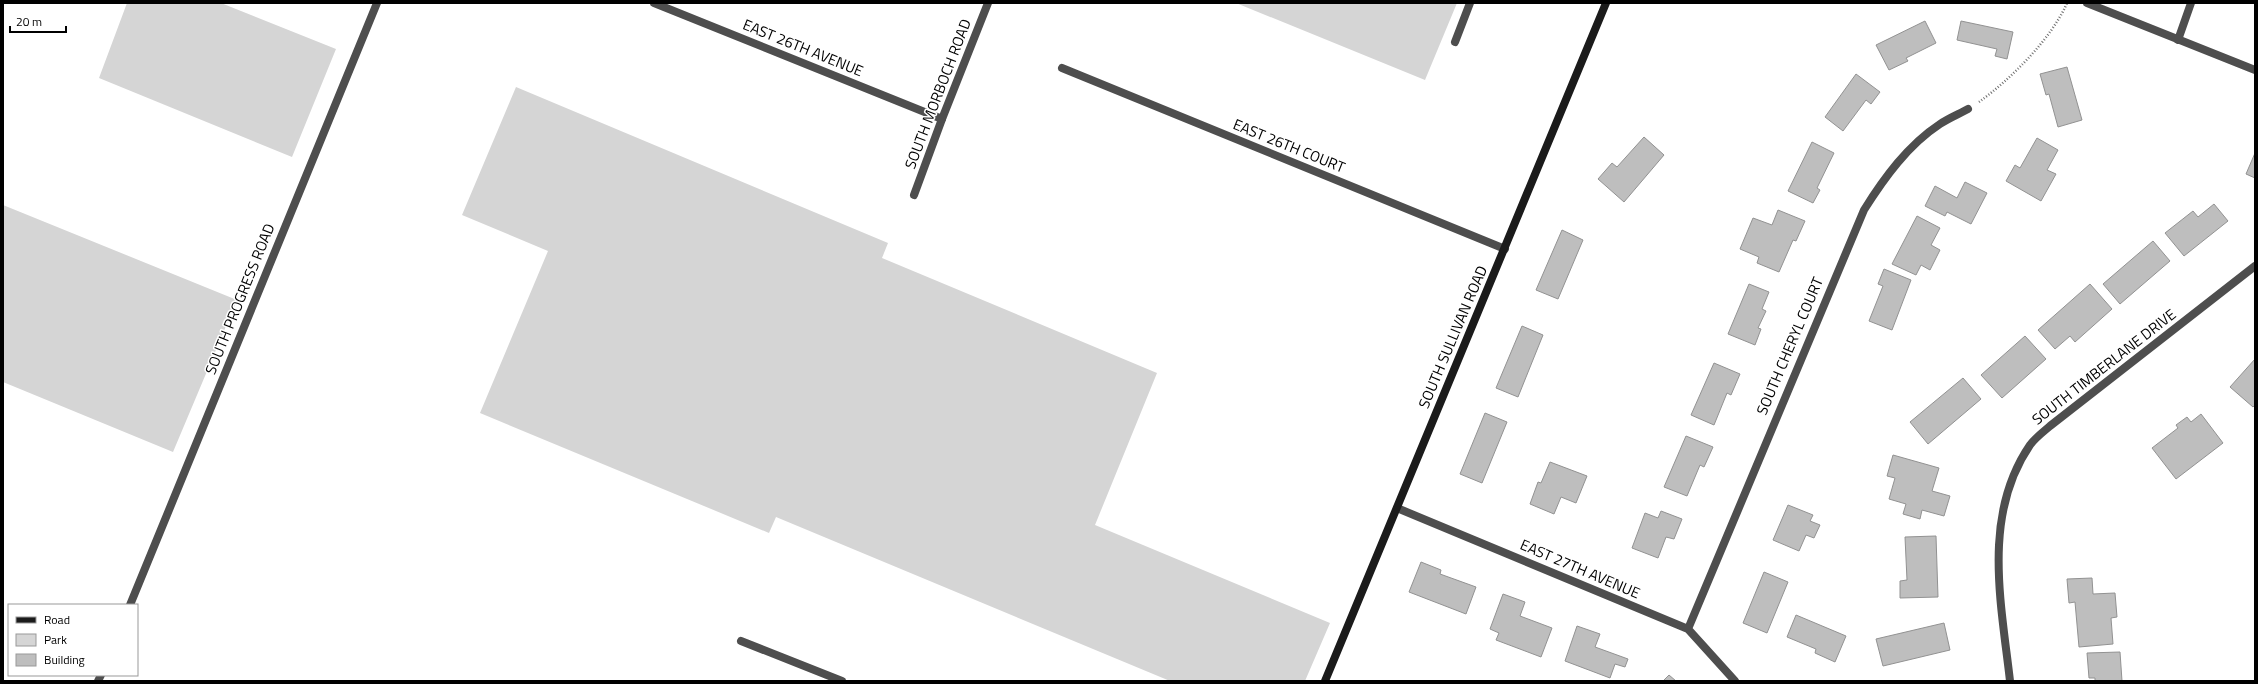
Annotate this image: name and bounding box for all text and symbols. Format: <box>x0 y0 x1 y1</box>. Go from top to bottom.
scale bar <box>10 8 66 34</box>
text: 20 m <box>16 12 42 31</box>
street label: EAST 26TH AVENUE <box>739 13 867 82</box>
street label: SOUTH MORBOCH ROAD <box>898 15 977 172</box>
street label: EAST 26TH COURT <box>1230 113 1349 179</box>
street label: SOUTH PROGRESS ROAD <box>199 220 280 378</box>
street label: SOUTH SULLIVAN ROAD <box>1412 262 1493 412</box>
street label: SOUTH CHERYL COURT <box>1750 273 1829 418</box>
street label: SOUTH TIMBERLANE DRIVE <box>2027 303 2181 430</box>
street label: EAST 27TH AVENUE <box>1517 533 1644 604</box>
legend <box>8 604 138 676</box>
text: Road <box>44 610 70 629</box>
text: Park <box>44 630 67 649</box>
text: Building <box>44 650 85 669</box>

